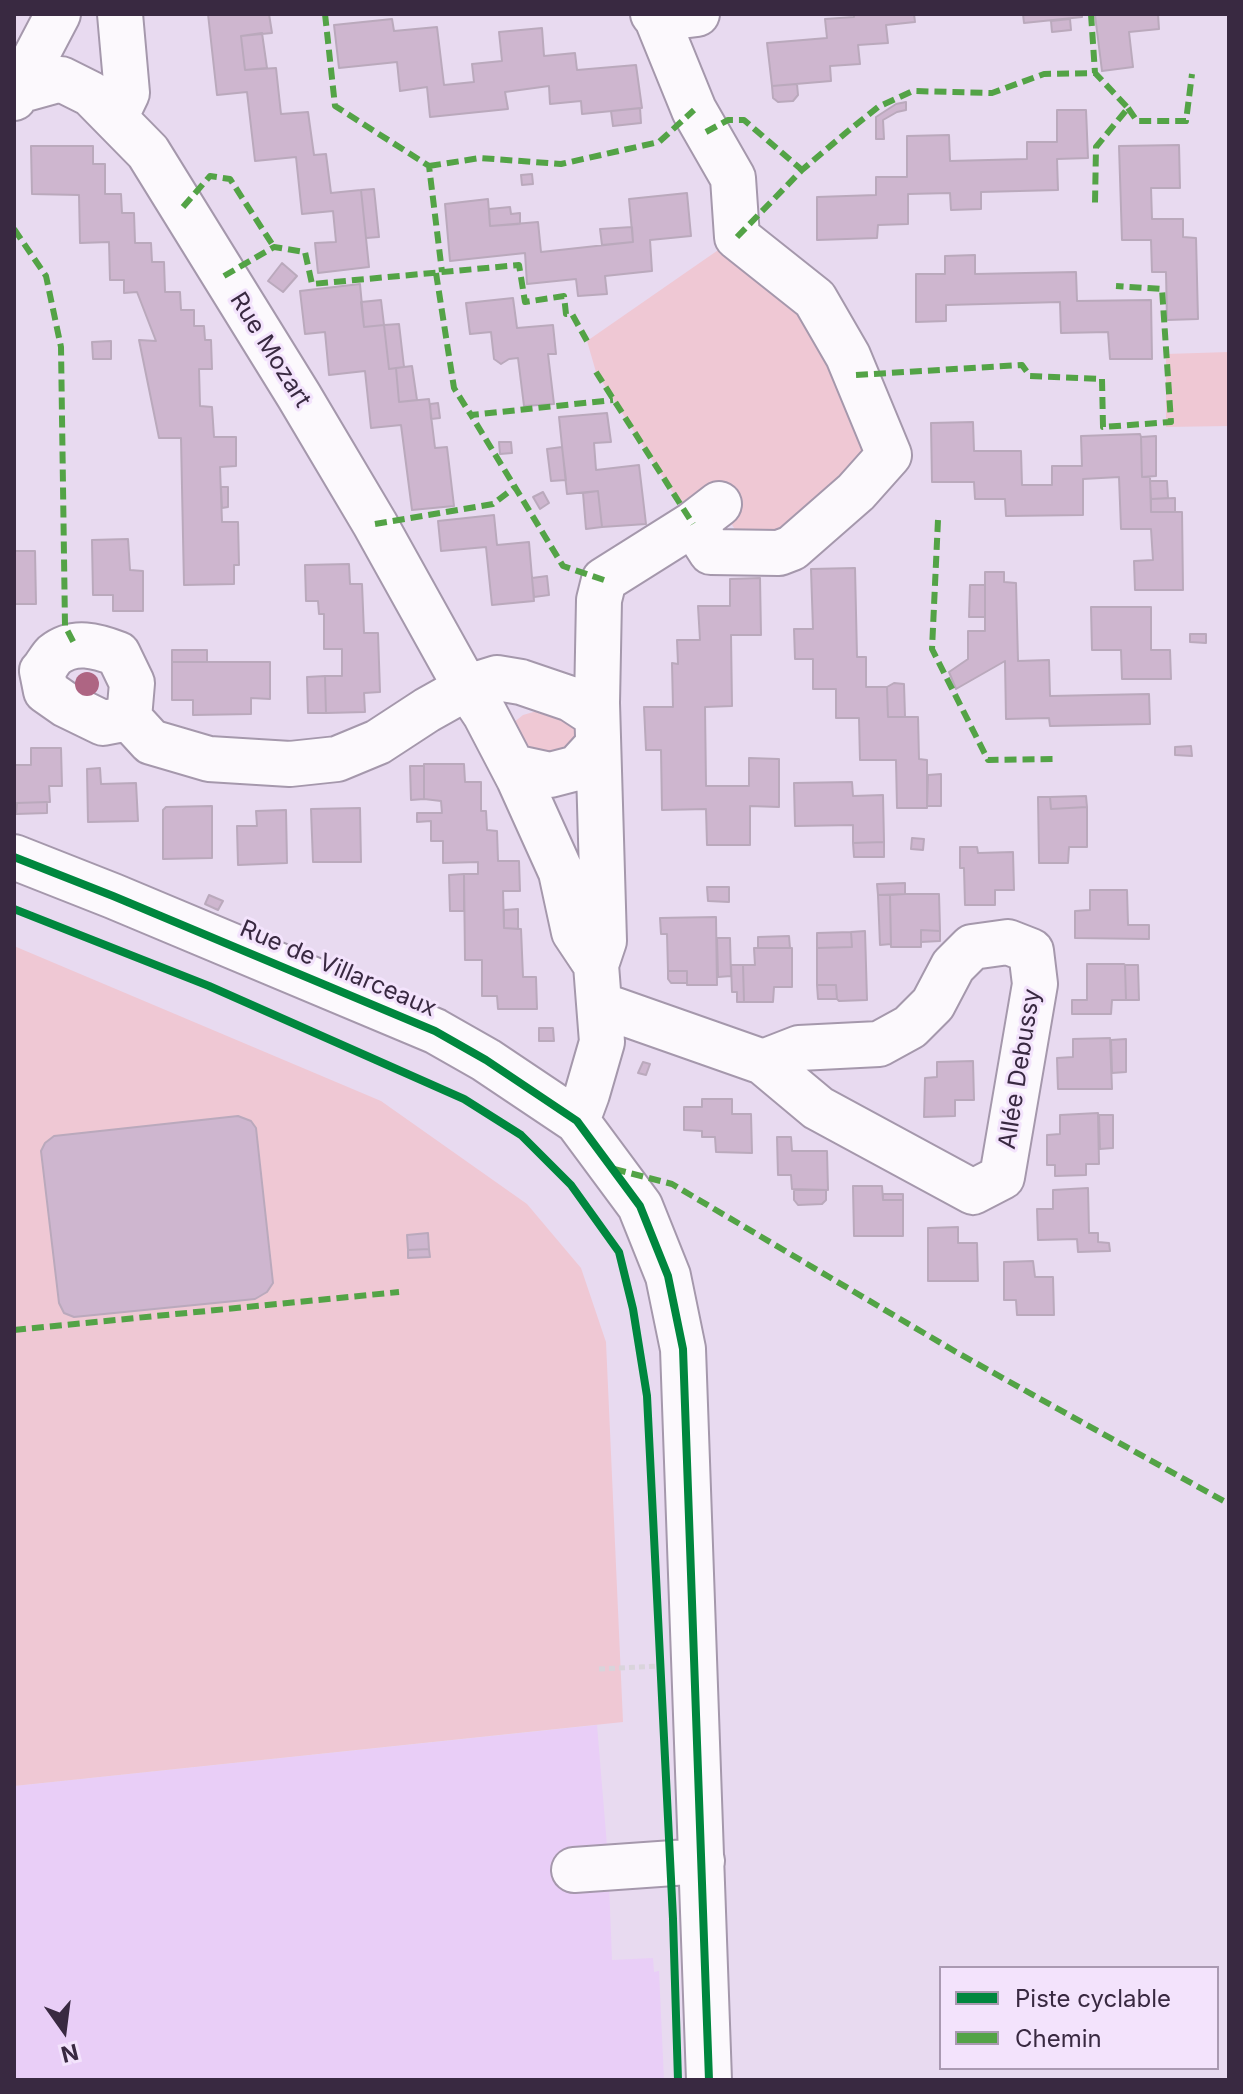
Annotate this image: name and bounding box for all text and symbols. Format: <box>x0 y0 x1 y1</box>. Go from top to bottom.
street label: Rue Mozart <box>223 287 317 413</box>
street label: Rue de Villarceaux <box>235 915 441 1023</box>
street label: Allée Debussy <box>993 987 1047 1151</box>
legend <box>939 1966 1219 2070</box>
text: Piste cyclable <box>1015 1984 1171 2013</box>
north arrow <box>24 1990 104 2070</box>
text: Chemin <box>1015 2024 1102 2053</box>
text: N <box>59 2039 81 2068</box>

